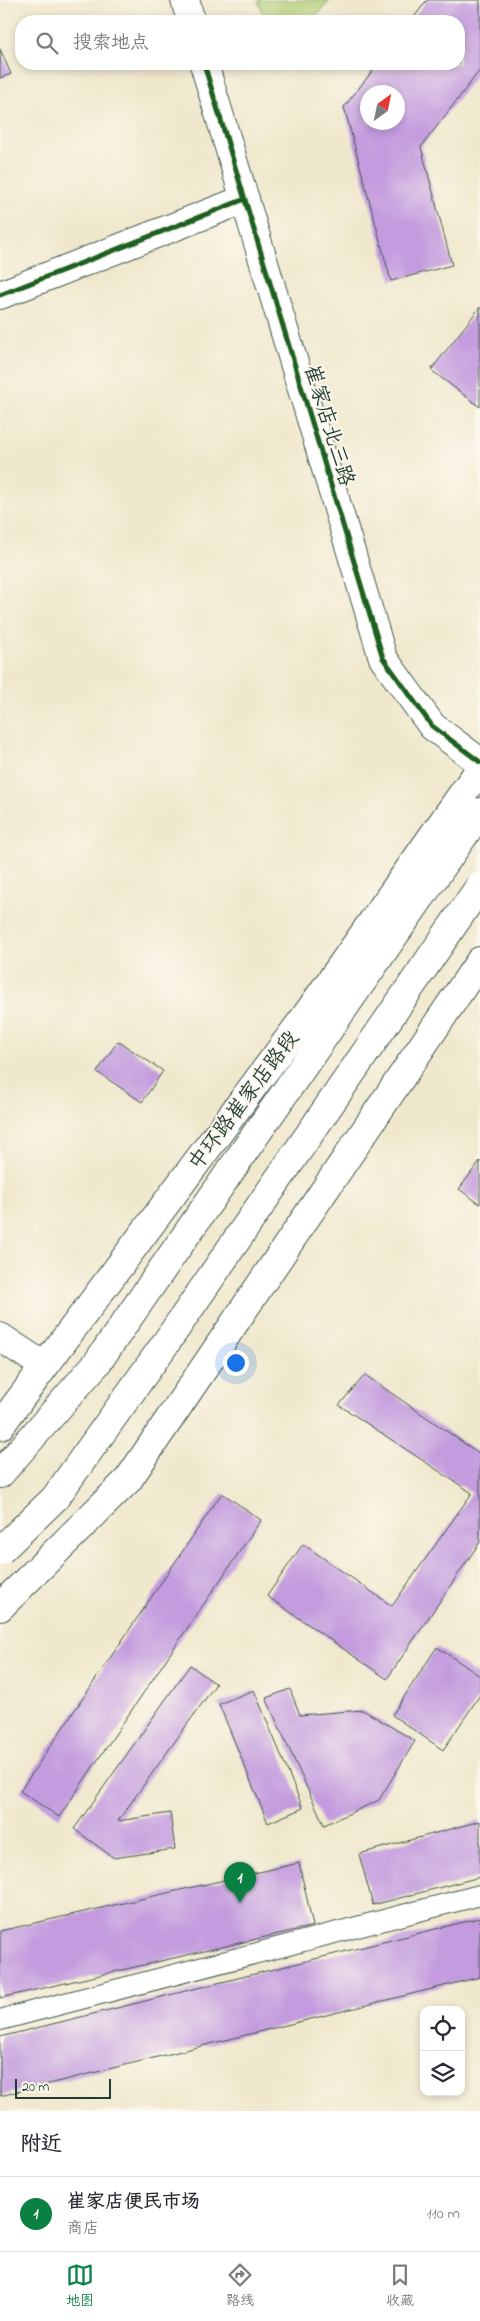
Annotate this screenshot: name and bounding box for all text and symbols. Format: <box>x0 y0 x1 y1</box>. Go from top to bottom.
search box <box>15 15 465 70</box>
icon: search <box>33 29 61 57</box>
text: 搜索地点 <box>73 30 149 57</box>
north arrow <box>360 85 405 130</box>
street label: 崔家店北三路 <box>295 361 361 490</box>
street label: 中环路崔家店路段 <box>182 1025 307 1177</box>
your location <box>223 1350 249 1376</box>
pin: 1 <box>224 1862 256 1903</box>
map controls <box>420 2006 465 2096</box>
button: locate <box>420 2006 465 2051</box>
button: layers <box>420 2051 465 2096</box>
scale bar <box>15 2076 111 2099</box>
text: 20 m <box>22 2077 49 2098</box>
text: 附近 <box>20 2130 62 2160</box>
text: 崔家店便民市场 <box>67 2189 200 2216</box>
text: 1 <box>33 2202 39 2226</box>
text: 110 m <box>426 2202 460 2226</box>
text: 商店 <box>67 2217 99 2241</box>
tab: 地图 <box>66 2261 94 2312</box>
tab: 路线 <box>226 2261 254 2312</box>
tab: 收藏 <box>386 2261 414 2312</box>

